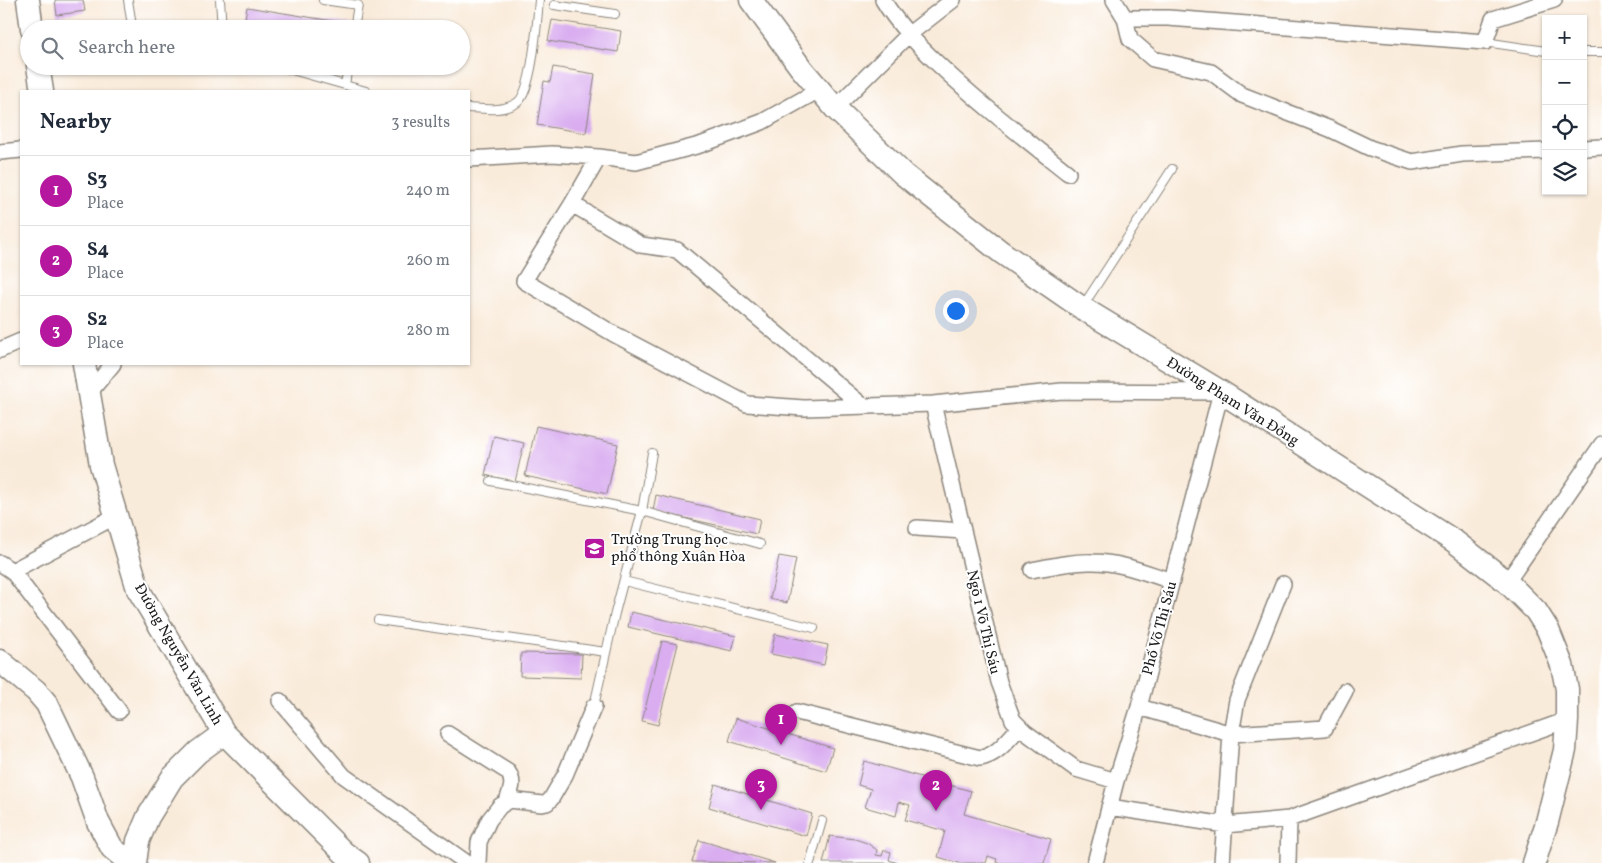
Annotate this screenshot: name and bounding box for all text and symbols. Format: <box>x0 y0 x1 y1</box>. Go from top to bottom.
map controls <box>1542 15 1587 195</box>
button: + <box>1542 15 1587 60</box>
search box <box>20 20 470 75</box>
icon: search <box>38 34 66 62</box>
text: Search here <box>78 35 175 61</box>
button: − <box>1542 60 1587 105</box>
button: locate <box>1542 105 1587 150</box>
text: Nearby <box>40 108 111 137</box>
text: 3 results <box>391 112 450 134</box>
button: layers <box>1542 150 1587 195</box>
text: S3 <box>87 167 107 193</box>
text: 1 <box>53 180 59 202</box>
text: 240 m <box>406 180 450 202</box>
text: Place <box>87 193 124 215</box>
text: S4 <box>87 237 109 263</box>
text: 2 <box>52 250 60 272</box>
text: 260 m <box>406 250 450 272</box>
text: Place <box>87 263 124 285</box>
your location <box>943 298 969 324</box>
text: S2 <box>87 307 107 333</box>
text: 3 <box>52 320 60 342</box>
text: 280 m <box>406 320 450 342</box>
text: Place <box>87 333 124 355</box>
street label: Đường Phạm Văn Đồng <box>1162 353 1303 452</box>
place label: Trường Trung học phổ thông Xuân Hòa <box>611 530 746 568</box>
school or university icon: Trường Trung học phổ thông Xuân Hòa <box>583 536 607 560</box>
street label: Ngõ 1 Võ Thị Sáu <box>960 568 1005 677</box>
street label: Phố Võ Thị Sáu <box>1138 579 1183 678</box>
street label: Đường Nguyễn Văn Linh <box>128 580 227 730</box>
pin: 1 <box>765 704 797 745</box>
pin: 3 <box>745 769 777 810</box>
pin: 2 <box>920 770 952 811</box>

